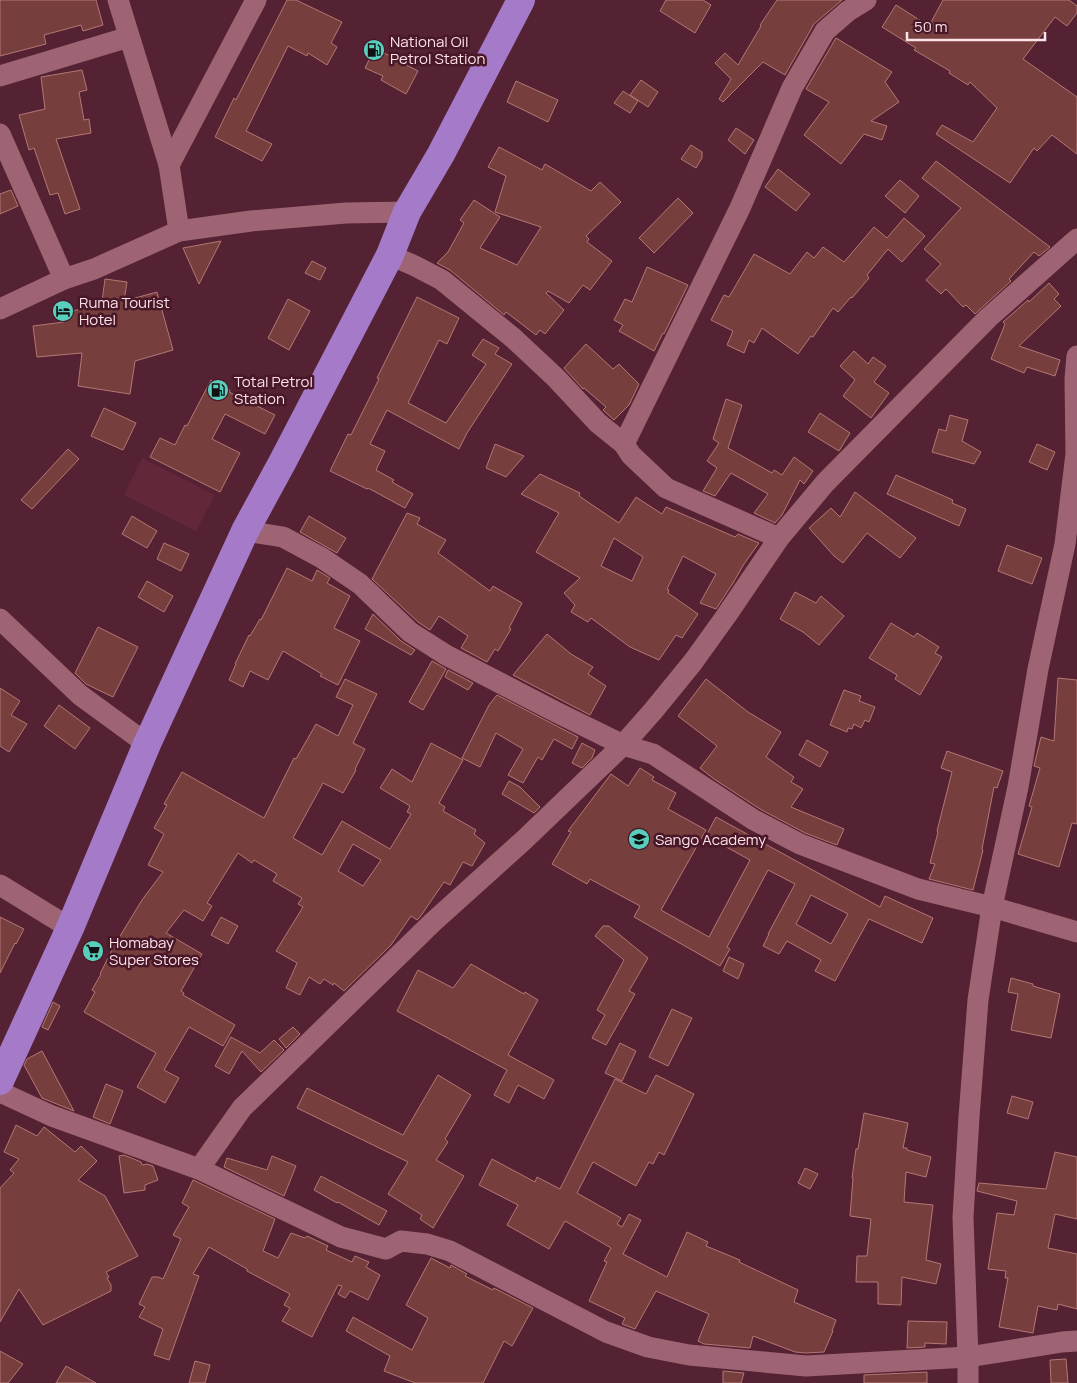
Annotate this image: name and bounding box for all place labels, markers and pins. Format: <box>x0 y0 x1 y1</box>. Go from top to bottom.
place label: National Oil Petrol Station <box>390 31 485 69</box>
fuel station icon: National Oil Petrol Station <box>362 38 386 62</box>
place label: Ruma Tourist Hotel <box>79 292 170 330</box>
hotel icon: Ruma Tourist Hotel <box>51 299 75 323</box>
place label: Total Petrol Station <box>234 371 313 409</box>
fuel station icon: Total Petrol Station <box>206 378 230 402</box>
school or university icon: Sango Academy <box>627 827 651 851</box>
place label: Sango Academy <box>655 829 766 850</box>
place label: Homabay Super Stores <box>109 932 199 970</box>
supermarket icon: Homabay Super Stores <box>81 939 105 963</box>

